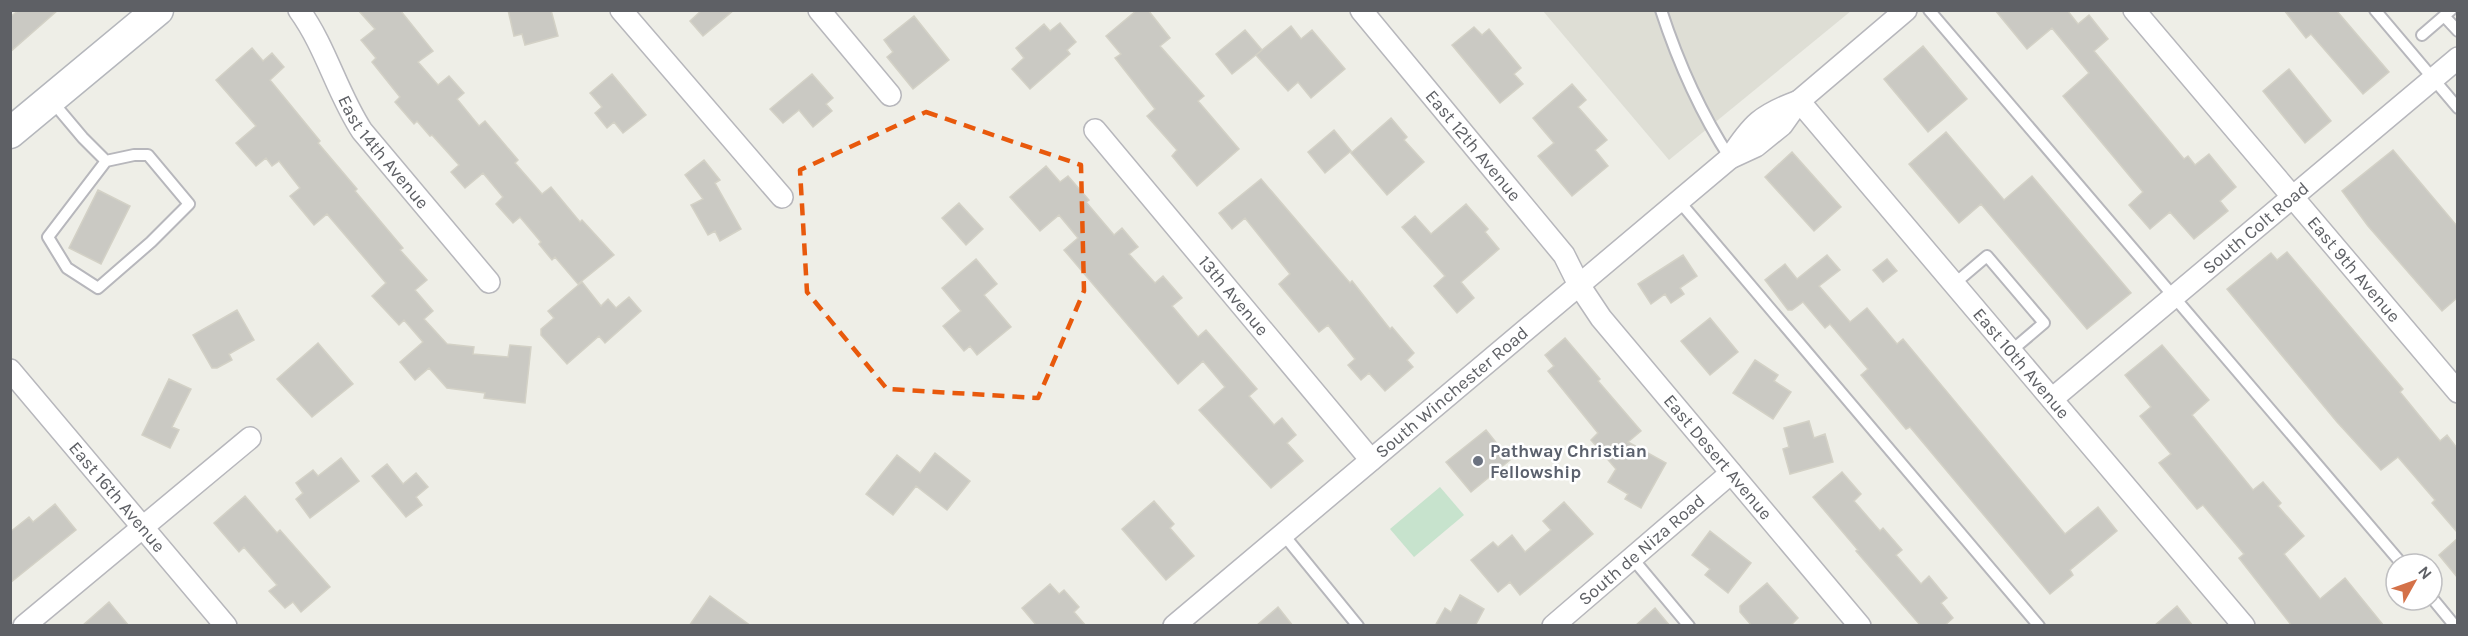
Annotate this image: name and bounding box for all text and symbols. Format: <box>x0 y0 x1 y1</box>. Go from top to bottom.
street label: East 12th Avenue <box>1421 85 1526 206</box>
street label: East 14th Avenue <box>333 92 434 213</box>
street label: South Colt Road <box>2198 177 2313 279</box>
street label: East 9th Avenue <box>2303 212 2405 327</box>
street label: 13th Avenue <box>1194 251 1273 340</box>
street label: East 10th Avenue <box>1968 304 2075 423</box>
street label: South Winchester Road <box>1371 322 1533 463</box>
street label: East Desert Avenue <box>1659 390 1777 524</box>
street label: East 16th Avenue <box>64 437 170 557</box>
place label: Pathway Christian Fellowship <box>1490 440 1647 483</box>
marker: Pathway Christian Fellowship <box>1471 454 1485 468</box>
street label: South de Niza Road <box>1574 489 1709 610</box>
north arrow <box>2384 552 2444 612</box>
text: N <box>2414 562 2436 583</box>

